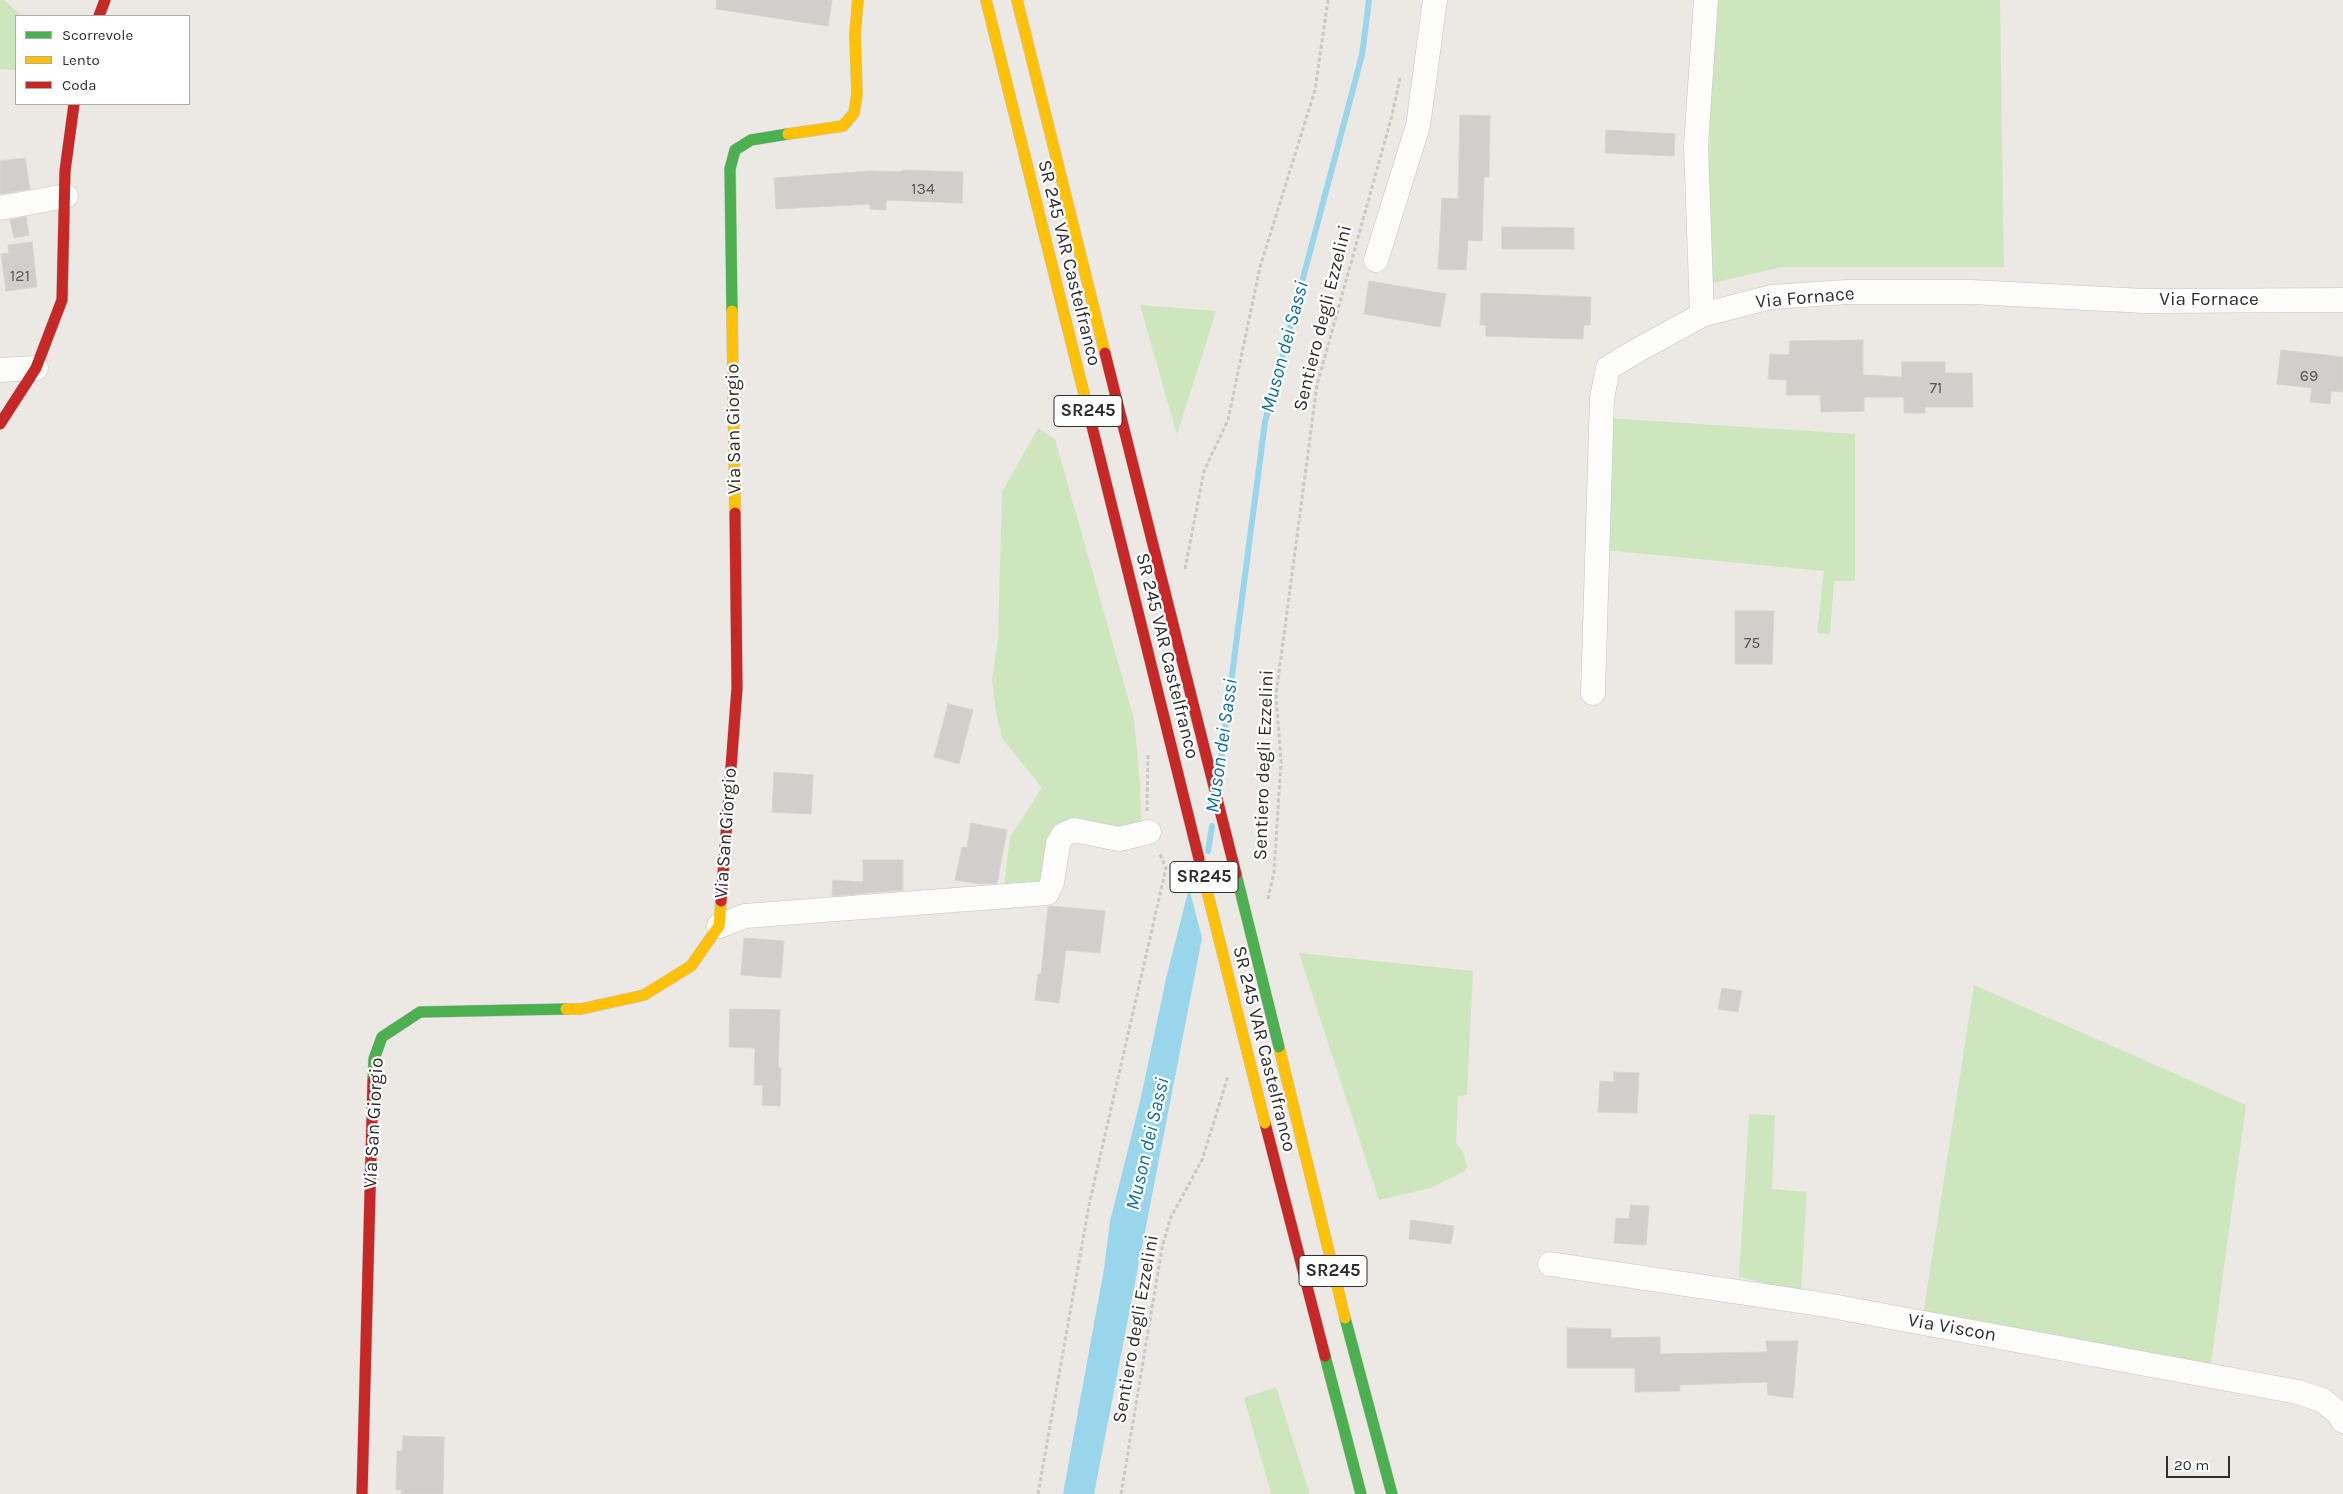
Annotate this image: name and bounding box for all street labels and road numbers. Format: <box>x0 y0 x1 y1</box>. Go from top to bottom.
street label: SR 245 VAR Castelfranco <box>1032 158 1106 368</box>
street label: Sentiero degli Ezzelini <box>1289 223 1357 413</box>
street label: Via Fornace <box>1754 282 1856 314</box>
street label: Via Fornace <box>2159 289 2259 311</box>
street label: Via San Giorgio <box>721 363 747 495</box>
road number: SR245 <box>1054 396 1122 426</box>
street label: SR 245 VAR Castelfranco <box>1130 551 1204 761</box>
street label: Sentiero degli Ezzelini <box>1249 669 1279 861</box>
street label: Via San Giorgio <box>710 767 742 899</box>
road number: SR245 <box>1170 862 1238 892</box>
street label: SR 245 VAR Castelfranco <box>1227 944 1301 1154</box>
street label: Via San Giorgio <box>359 1057 389 1189</box>
street label: Sentiero degli Ezzelini <box>1108 1233 1164 1425</box>
road number: SR245 <box>1299 1256 1367 1286</box>
street label: Via Viscon <box>1906 1309 1998 1347</box>

